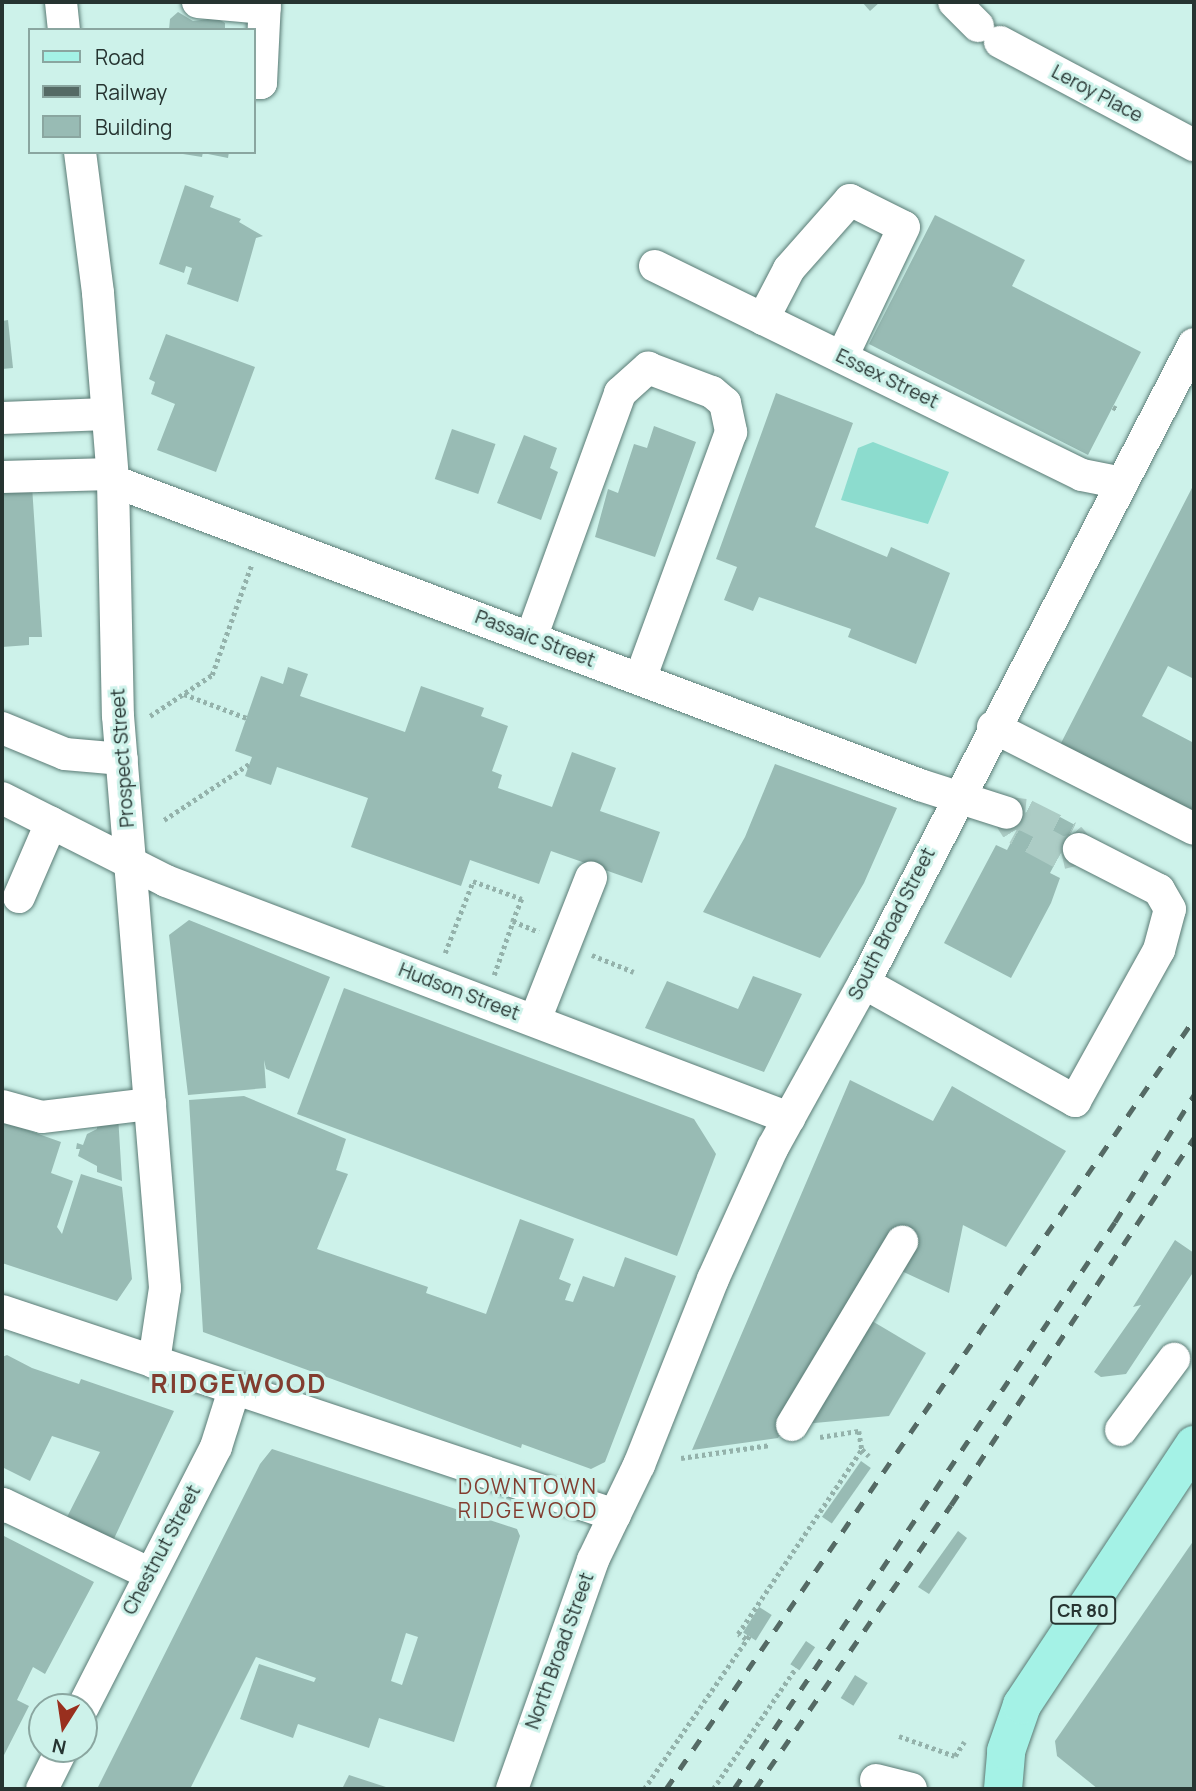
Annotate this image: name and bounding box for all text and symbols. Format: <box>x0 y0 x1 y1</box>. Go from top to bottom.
legend <box>28 28 256 154</box>
text: Road <box>95 43 145 71</box>
street label: Leroy Place <box>1048 60 1146 128</box>
text: Railway <box>95 78 167 106</box>
text: Building <box>95 113 172 141</box>
street label: Essex Street <box>832 344 942 414</box>
street label: Passaic Street <box>472 606 598 672</box>
street label: Prospect Street <box>107 688 139 828</box>
street label: South Broad Street <box>844 844 940 1004</box>
street label: Hudson Street <box>395 958 523 1026</box>
district label: RIDGEWOOD <box>152 1368 326 1400</box>
district label: DOWNTOWN RIDGEWOOD <box>459 1473 597 1523</box>
street label: Chestnut Street <box>118 1481 206 1619</box>
street label: North Broad Street <box>521 1570 599 1732</box>
road number: CR 80 <box>1050 1596 1116 1624</box>
north arrow <box>28 1693 98 1763</box>
text: N <box>50 1732 68 1761</box>

